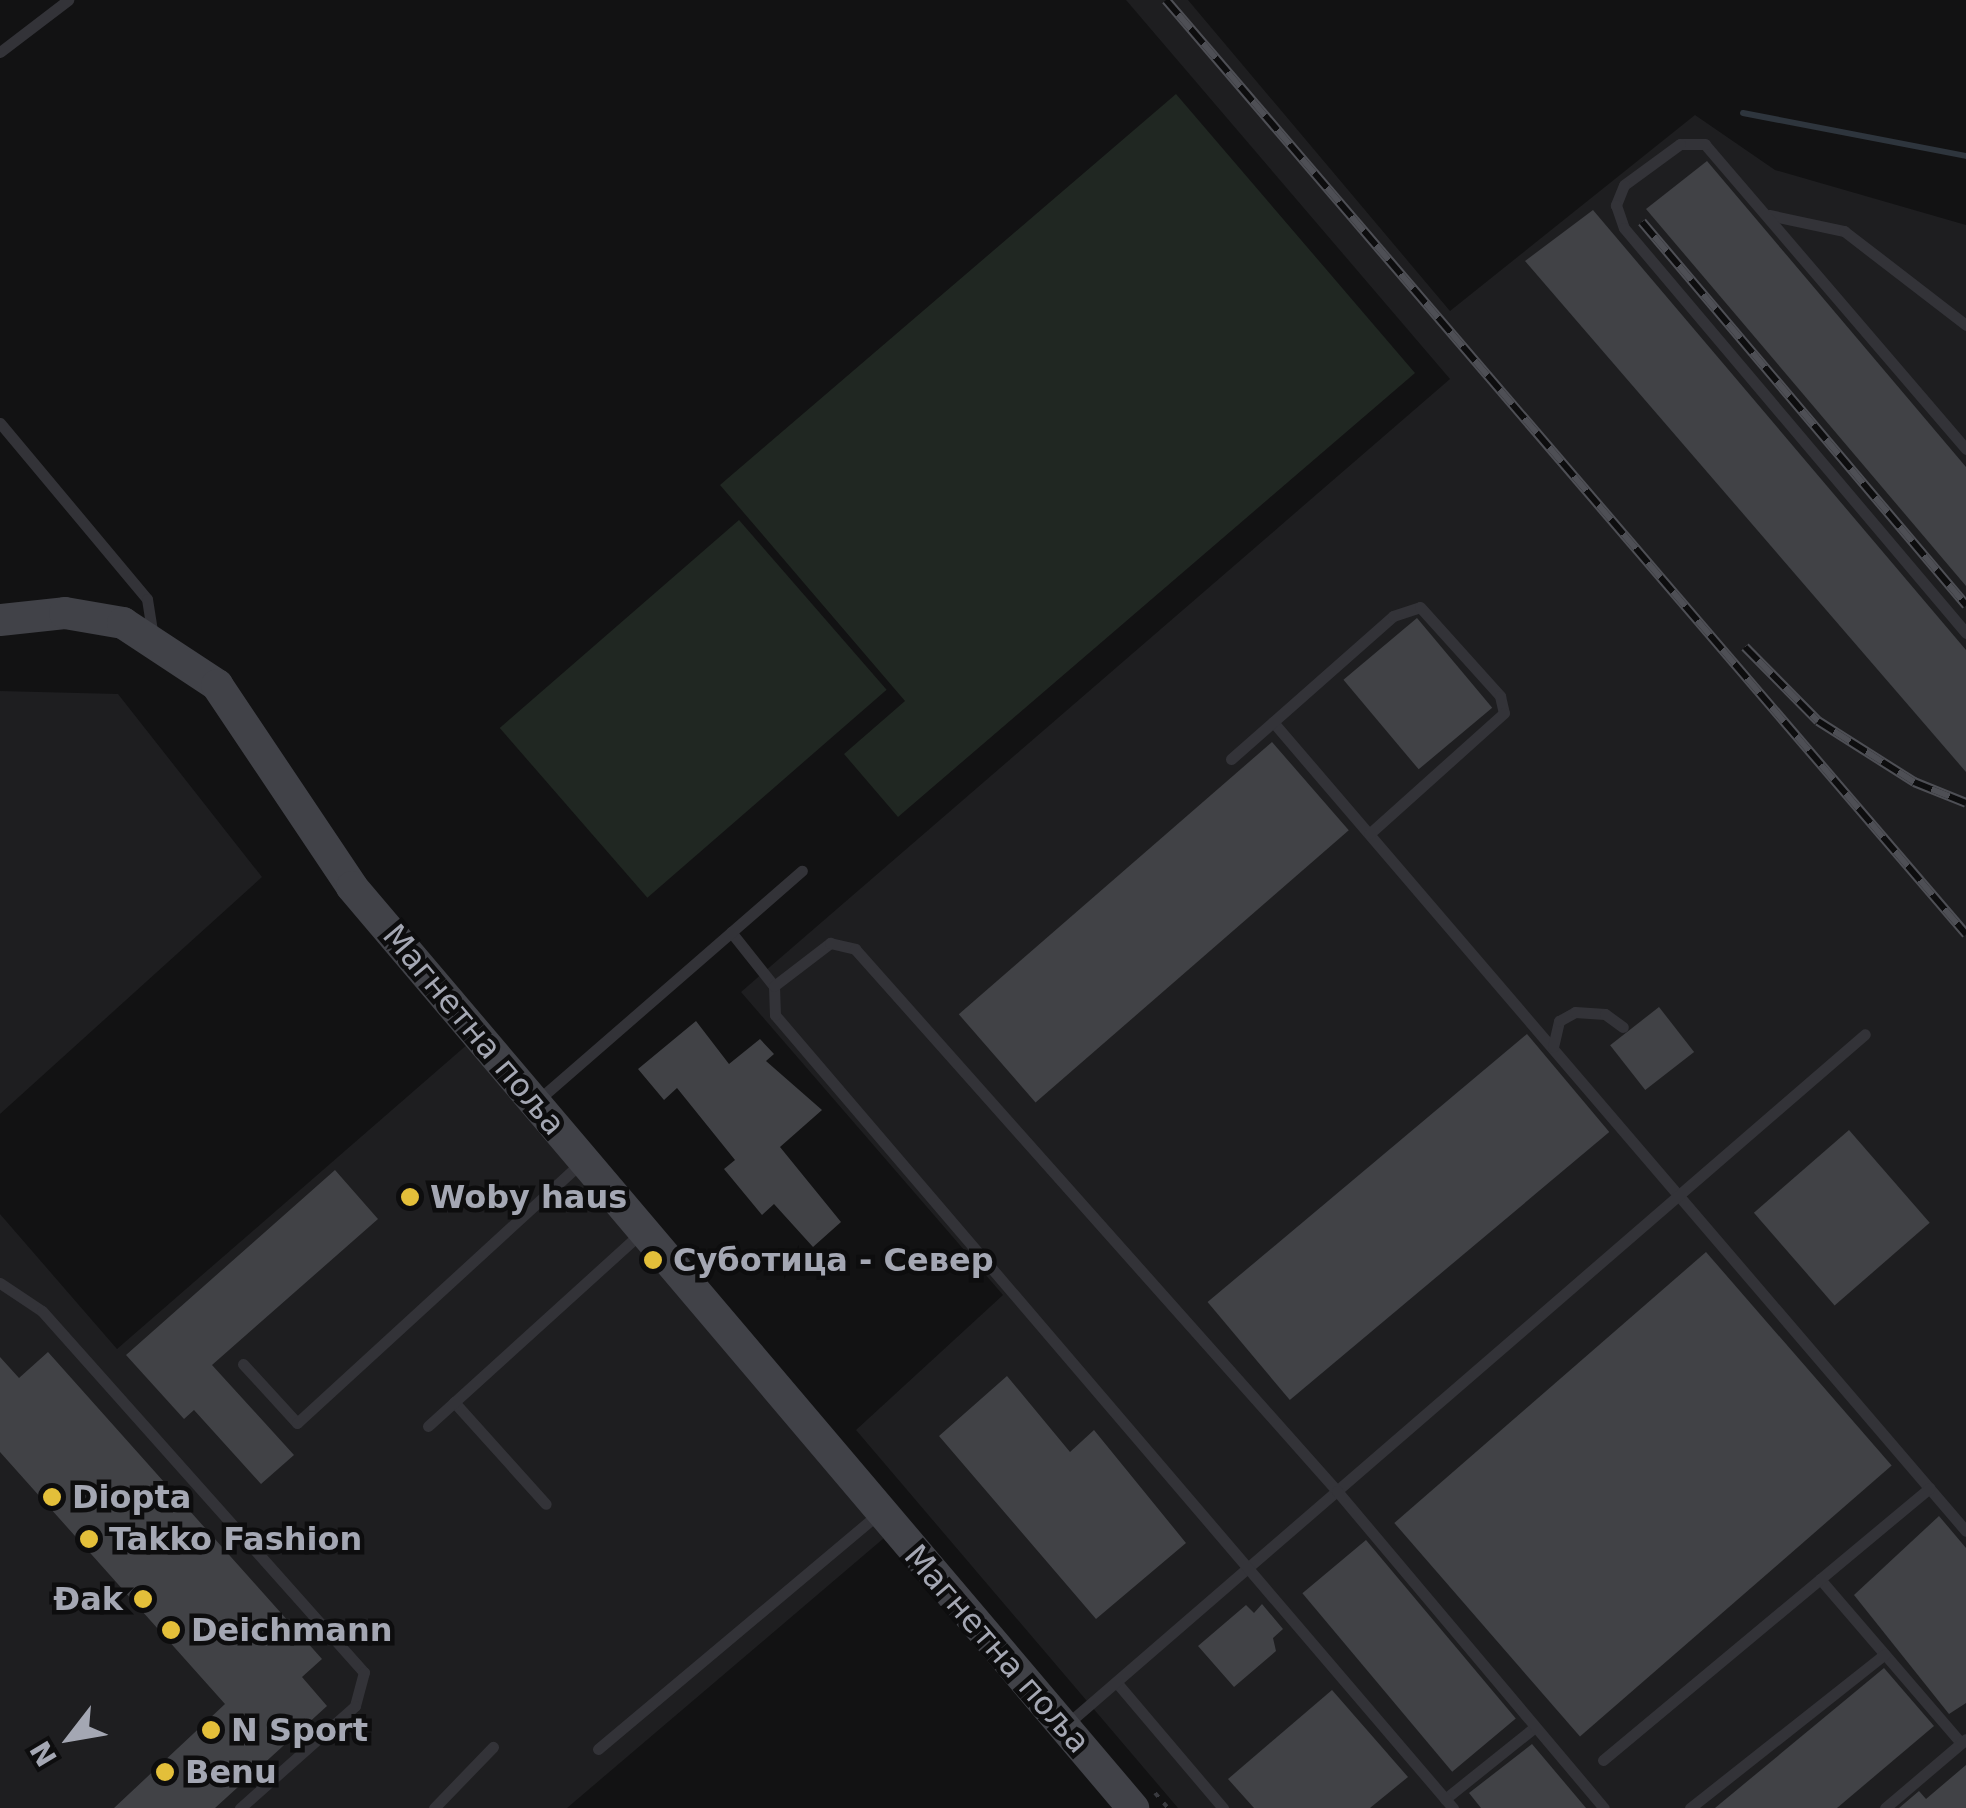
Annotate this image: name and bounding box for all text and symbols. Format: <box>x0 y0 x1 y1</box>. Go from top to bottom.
street label: Магнетна поља <box>375 917 573 1143</box>
place label: Woby haus <box>430 1178 627 1216</box>
marker: Woby haus <box>399 1186 421 1208</box>
place label: Суботица - Север <box>673 1241 994 1279</box>
marker: Суботица - Север <box>642 1249 664 1271</box>
place label: Diopta <box>72 1478 191 1516</box>
marker: Diopta <box>41 1486 63 1508</box>
place label: Takko Fashion <box>109 1520 362 1558</box>
marker: Takko Fashion <box>78 1528 100 1550</box>
street label: Магнетна поља <box>896 1537 1098 1761</box>
place label: Đak <box>53 1580 123 1618</box>
marker: Đak <box>132 1588 154 1610</box>
place label: Deichmann <box>191 1611 392 1649</box>
marker: Deichmann <box>160 1619 182 1641</box>
north arrow <box>20 1688 120 1788</box>
place label: N Sport <box>231 1711 368 1749</box>
marker: N Sport <box>200 1719 222 1741</box>
text: N <box>24 1735 64 1772</box>
place label: Benu <box>185 1753 277 1791</box>
marker: Benu <box>154 1761 176 1783</box>

